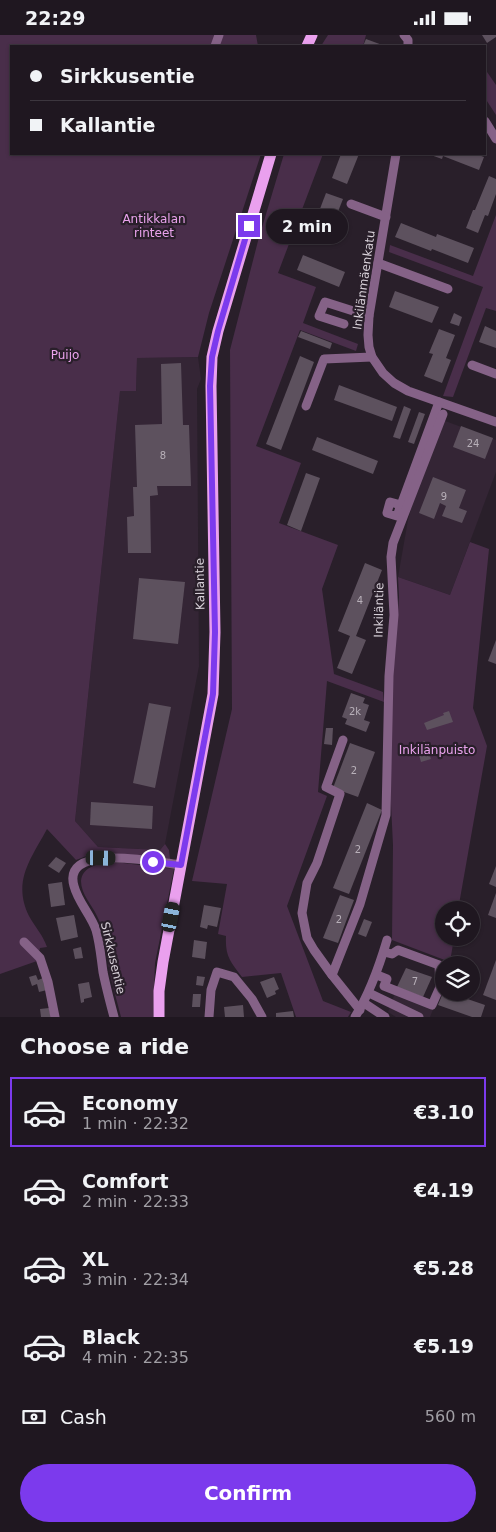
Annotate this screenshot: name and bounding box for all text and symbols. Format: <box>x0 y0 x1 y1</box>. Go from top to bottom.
text: 22:29 <box>25 7 85 29</box>
text: Sirkkusentie <box>60 65 195 87</box>
text: Kallantie <box>60 114 155 136</box>
callout: 2 min <box>266 209 349 243</box>
park label: Antikkalan rinteet <box>122 212 186 240</box>
route end <box>238 215 260 237</box>
text: 2 min <box>282 217 332 236</box>
street label: Inkilänmäenkatu <box>350 229 378 331</box>
park label: Puijo <box>51 348 79 362</box>
house number: 24 <box>467 438 479 449</box>
house number: 8 <box>160 450 166 461</box>
house number: 9 <box>441 491 447 502</box>
street label: Kallantie <box>193 558 207 610</box>
street label: Inkiläntie <box>372 582 386 638</box>
house number: 4 <box>357 595 363 606</box>
house number: 2k <box>349 706 361 717</box>
park label: Inkilänpuisto <box>399 743 475 757</box>
house number: 2 <box>351 765 357 776</box>
house number: 2 <box>355 844 361 855</box>
car <box>85 850 116 866</box>
route start <box>142 851 164 873</box>
car <box>160 901 181 933</box>
map controls <box>435 901 480 1001</box>
button: locate <box>435 901 480 946</box>
house number: 2 <box>336 914 342 925</box>
street label: Sirkkusentie <box>98 921 128 995</box>
button: layers <box>435 956 480 1001</box>
house number: 7 <box>412 976 418 987</box>
text: Choose a ride <box>20 1034 189 1059</box>
icon: car <box>22 1090 67 1135</box>
text: Economy <box>82 1092 178 1114</box>
text: €3.10 <box>414 1101 474 1123</box>
text: 1 min · 22:32 <box>82 1114 189 1133</box>
icon: car <box>22 1168 67 1213</box>
text: Comfort <box>82 1170 169 1192</box>
text: €4.19 <box>414 1179 474 1201</box>
text: 2 min · 22:33 <box>82 1192 189 1211</box>
icon: car <box>22 1246 67 1291</box>
text: XL <box>82 1248 109 1270</box>
text: €5.28 <box>414 1257 474 1279</box>
text: 3 min · 22:34 <box>82 1270 189 1289</box>
icon: car <box>22 1324 67 1369</box>
text: Black <box>82 1326 140 1348</box>
text: €5.19 <box>414 1335 474 1357</box>
text: 4 min · 22:35 <box>82 1348 189 1367</box>
icon: cash <box>20 1403 48 1431</box>
text: Cash <box>60 1406 107 1428</box>
text: 560 m <box>425 1407 476 1426</box>
button: Confirm <box>20 1464 476 1522</box>

